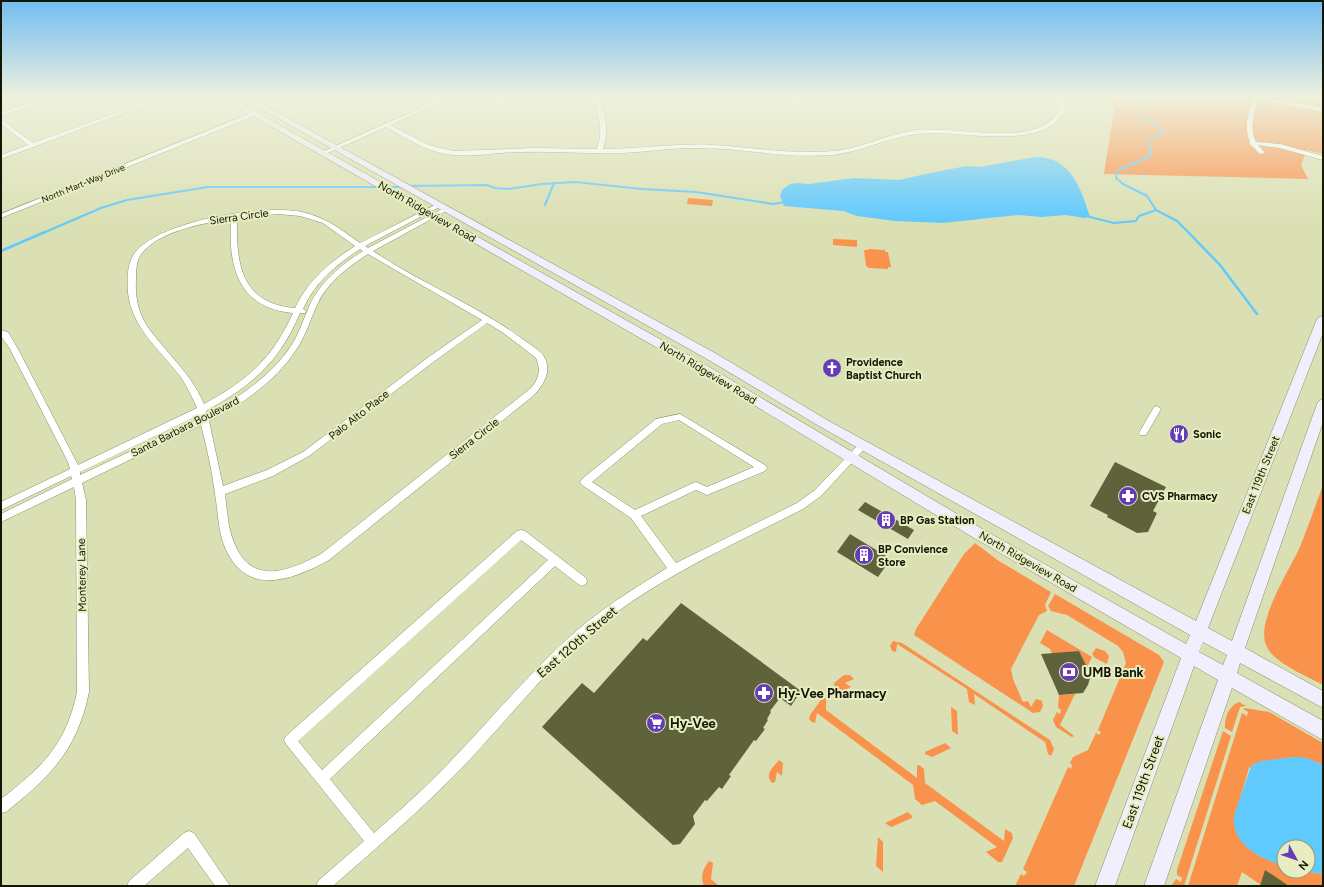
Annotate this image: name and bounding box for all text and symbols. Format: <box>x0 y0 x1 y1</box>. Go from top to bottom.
street label: North Mart-Way Drive <box>40 161 126 205</box>
street label: North Ridgeview Road <box>376 179 478 245</box>
street label: Sierra Circle <box>209 206 269 228</box>
street label: North Ridgeview Road <box>657 339 759 407</box>
place label: Providence Baptist Church <box>846 356 922 382</box>
church icon: Providence Baptist Church <box>821 357 843 379</box>
street label: Palo Alto Place <box>326 387 392 443</box>
street label: Santa Barbara Boulevard <box>129 394 241 460</box>
street label: Sierra Circle <box>446 416 502 462</box>
restaurant icon: Sonic <box>1168 423 1190 445</box>
place label: Sonic <box>1193 428 1221 441</box>
street label: East 119th Street <box>1239 434 1283 516</box>
pharmacy icon: CVS Pharmacy <box>1117 485 1139 507</box>
place label: CVS Pharmacy <box>1142 490 1218 503</box>
building icon: BP Gas Station <box>875 509 897 531</box>
place label: BP Gas Station <box>900 514 975 527</box>
street label: North Ridgeview Road <box>977 529 1079 595</box>
street label: Monterey Lane <box>75 538 89 612</box>
place label: BP Convience Store <box>878 543 948 569</box>
building icon: BP Convience Store <box>853 544 875 566</box>
street label: East 120th Street <box>534 603 620 681</box>
bank icon: UMB Bank <box>1058 661 1080 683</box>
place label: UMB Bank <box>1083 665 1144 680</box>
pharmacy icon: Hy-Vee Pharmacy <box>753 682 775 704</box>
place label: Hy-Vee Pharmacy <box>778 686 887 701</box>
supermarket icon: Hy-Vee <box>645 712 667 734</box>
place label: Hy-Vee <box>670 716 716 731</box>
street label: East 119th Street <box>1119 733 1167 831</box>
north arrow <box>1276 839 1316 879</box>
text: N <box>1296 858 1311 873</box>

